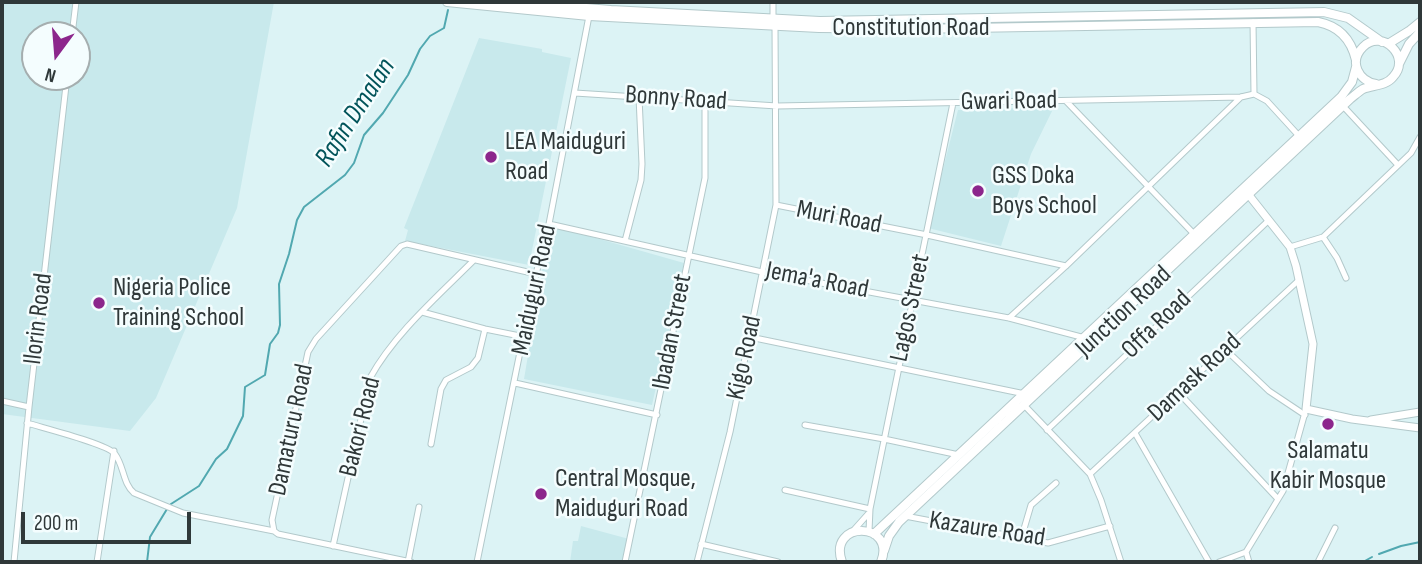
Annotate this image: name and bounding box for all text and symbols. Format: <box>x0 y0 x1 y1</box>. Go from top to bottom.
street label: Constitution Road <box>832 12 990 44</box>
north arrow <box>21 21 91 91</box>
water label: Rafin Dmalan <box>309 53 403 173</box>
text: N <box>43 62 59 87</box>
street label: Bonny Road <box>624 80 728 118</box>
street label: Gwari Road <box>960 86 1058 118</box>
place label: LEA Maiduguri Road <box>505 126 626 188</box>
marker: LEA Maiduguri Road <box>483 149 499 165</box>
place label: GSS Doka Boys School <box>992 160 1097 222</box>
marker: GSS Doka Boys School <box>970 183 986 199</box>
street label: Muri Road <box>794 194 884 242</box>
street label: Maiduguri Road <box>506 222 564 358</box>
street label: Lagos Street <box>884 251 938 365</box>
street label: Jema'a Road <box>763 256 871 306</box>
street label: Junction Road <box>1070 260 1178 364</box>
street label: Ilorin Road <box>18 272 60 366</box>
place label: Nigeria Police Training School <box>113 272 244 334</box>
street label: Ibadan Street <box>647 272 699 392</box>
street label: Offa Road <box>1116 284 1198 366</box>
marker: Nigeria Police Training School <box>91 295 107 311</box>
street label: Kigo Road <box>721 313 769 403</box>
street label: Damask Road <box>1142 327 1248 429</box>
street label: Damaturu Road <box>263 361 321 499</box>
street label: Bakori Road <box>334 374 388 480</box>
marker: Salamatu Kabir Mosque <box>1320 416 1336 432</box>
place label: Salamatu Kabir Mosque <box>1270 435 1386 496</box>
place label: Central Mosque, Maiduguri Road <box>555 463 696 524</box>
marker: Central Mosque, Maiduguri Road <box>533 486 549 502</box>
scale bar <box>24 498 194 542</box>
street label: Kazaure Road <box>927 505 1047 555</box>
text: 200 m <box>34 511 78 536</box>

